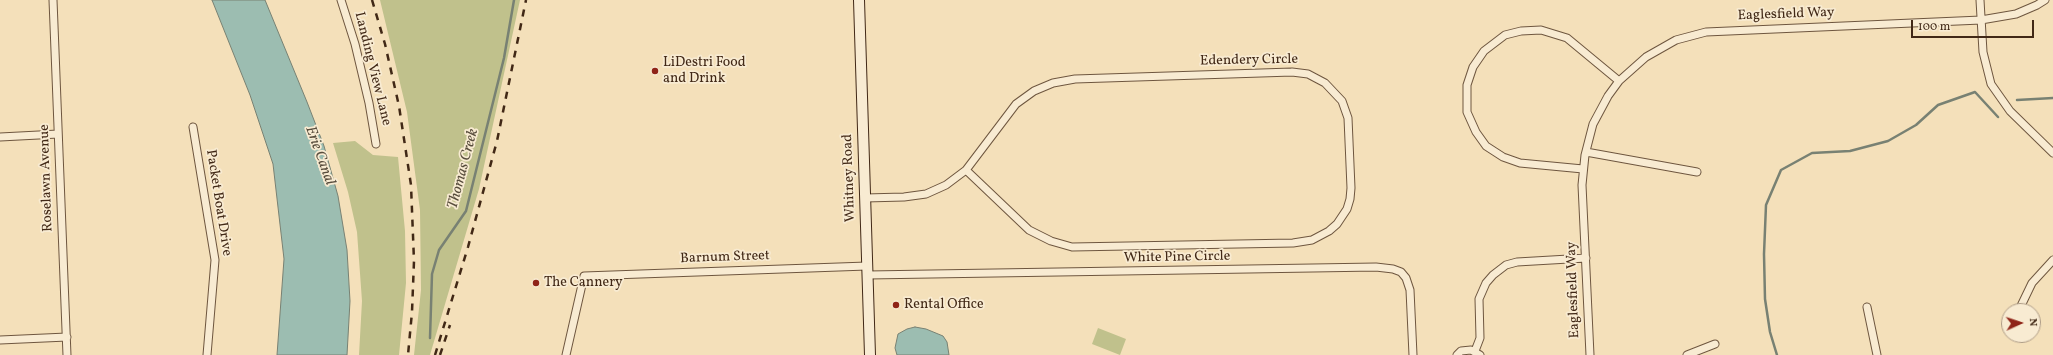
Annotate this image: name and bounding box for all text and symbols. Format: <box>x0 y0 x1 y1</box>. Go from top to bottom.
street label: Eaglesfield Way <box>1737 5 1835 25</box>
street label: Landing View Lane <box>350 10 394 128</box>
scale bar <box>1913 12 2036 38</box>
text: 100 m <box>1918 19 1950 35</box>
street label: Edendery Circle <box>1200 52 1298 70</box>
place label: LiDestri Food and Drink <box>663 55 746 88</box>
marker: LiDestri Food and Drink <box>650 66 660 76</box>
street label: Roselawn Avenue <box>37 124 57 232</box>
water label: Erie Canal <box>300 124 338 188</box>
water label: Thomas Creek <box>445 127 483 211</box>
street label: Whitney Road <box>840 134 860 222</box>
street label: Packet Boat Drive <box>201 149 235 257</box>
street label: Eaglesfield Way <box>1564 241 1584 339</box>
street label: Barnum Street <box>680 248 770 268</box>
street label: White Pine Circle <box>1123 249 1231 267</box>
place label: The Cannery <box>544 275 623 291</box>
marker: The Cannery <box>531 278 541 288</box>
place label: Rental Office <box>904 297 984 313</box>
marker: Rental Office <box>891 300 901 310</box>
north arrow <box>2001 303 2041 343</box>
text: N <box>2025 318 2040 327</box>

